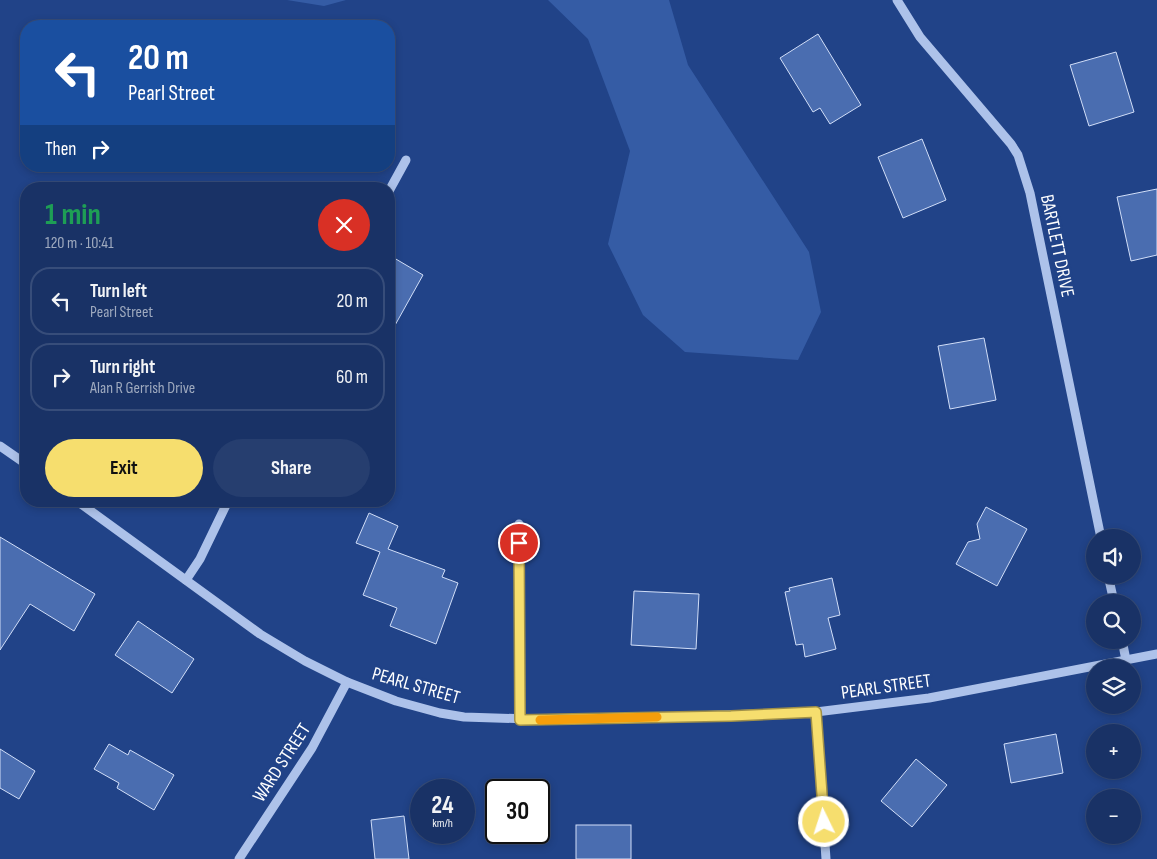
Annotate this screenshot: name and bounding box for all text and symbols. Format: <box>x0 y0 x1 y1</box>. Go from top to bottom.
text: 20 m <box>128 37 189 80</box>
icon: left <box>45 40 110 105</box>
text: Pearl Street <box>128 80 215 107</box>
icon: right <box>86 135 114 163</box>
text: Then <box>45 138 76 161</box>
street label: BARTLETT DRIVE <box>1035 192 1079 300</box>
text: 1 min <box>45 197 101 233</box>
button: close <box>318 199 370 251</box>
text: 120 m · 10:41 <box>45 234 114 253</box>
text: Turn left <box>90 280 147 303</box>
icon: left <box>47 287 75 315</box>
text: 20 m <box>336 290 368 313</box>
text: Pearl Street <box>90 303 153 322</box>
text: Turn right <box>90 356 155 379</box>
icon: right <box>47 363 75 391</box>
text: 60 m <box>336 366 368 389</box>
text: Alan R Gerrish Drive <box>90 379 195 398</box>
button: Exit <box>45 439 203 497</box>
button: Share <box>213 439 370 497</box>
pin <box>498 522 540 564</box>
icon: arrive <box>505 529 533 557</box>
map controls <box>1086 529 1141 844</box>
button: sound <box>1086 529 1141 584</box>
button: search <box>1086 594 1141 649</box>
button: layers <box>1086 659 1141 714</box>
street label: PEARL STREET <box>369 662 463 710</box>
street label: PEARL STREET <box>840 669 933 705</box>
street label: WARD STREET <box>248 719 316 807</box>
button: + <box>1086 724 1141 779</box>
speed limit sign: 30 <box>485 779 550 844</box>
button: − <box>1086 789 1141 844</box>
text: 24 <box>431 790 454 821</box>
position arrow <box>797 795 849 847</box>
text: km/h <box>432 816 453 831</box>

